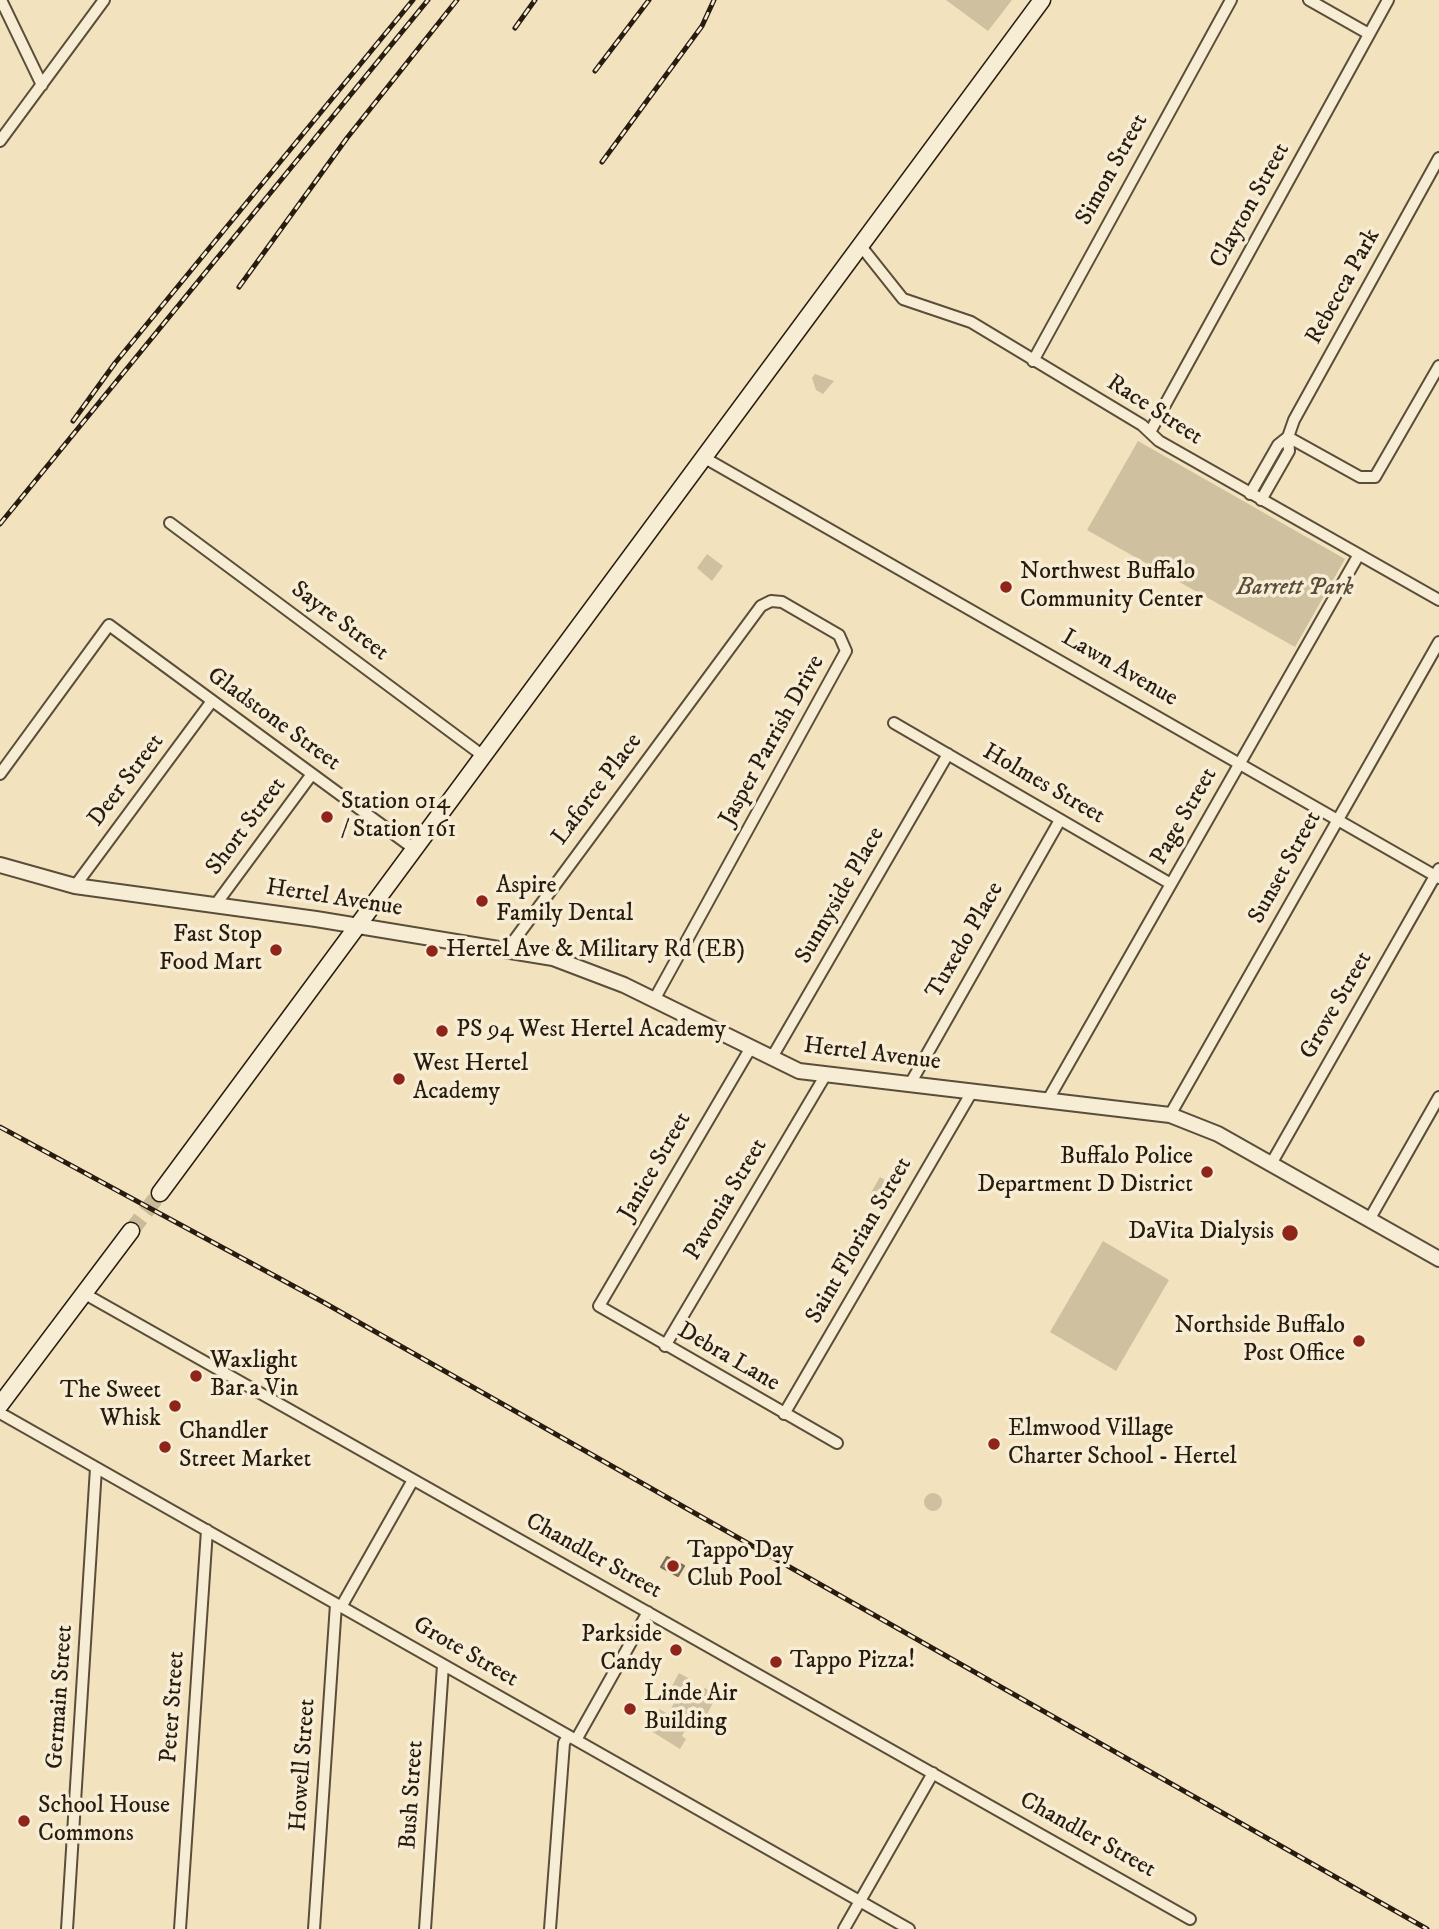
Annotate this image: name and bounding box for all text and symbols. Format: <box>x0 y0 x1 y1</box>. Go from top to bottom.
street label: Simon Street <box>1071 109 1155 231</box>
street label: Clayton Street <box>1205 138 1297 274</box>
street label: Rebecca Park <box>1300 224 1388 350</box>
street label: Race Street <box>1101 369 1207 453</box>
place label: Northwest Buffalo Community Center <box>1020 559 1203 615</box>
park label: Barrett Park <box>1237 575 1353 603</box>
street label: Sayre Street <box>284 576 394 668</box>
marker: Northwest Buffalo Community Center <box>998 579 1014 595</box>
street label: Lawn Avenue <box>1056 624 1182 714</box>
street label: Jasper Parrish Drive <box>714 651 832 831</box>
street label: Gladstone Street <box>201 662 345 778</box>
street label: Laforce Place <box>547 728 649 852</box>
street label: Deer Street <box>83 729 171 833</box>
street label: Holmes Street <box>977 738 1109 832</box>
street label: Page Street <box>1146 763 1224 871</box>
street label: Short Street <box>201 772 293 882</box>
place label: Station 014 / Station 161 <box>341 789 456 845</box>
street label: Sunset Street <box>1243 807 1329 929</box>
marker: Station 014 / Station 161 <box>319 809 335 825</box>
street label: Sunnyside Place <box>790 822 892 970</box>
place label: Aspire Family Dental <box>496 873 633 929</box>
street label: Hertel Avenue <box>264 874 404 924</box>
street label: Tuxedo Place <box>921 878 1011 1004</box>
marker: Aspire Family Dental <box>474 893 490 909</box>
place label: Fast Stop Food Mart <box>159 922 262 978</box>
place label: Hertel Ave & Military Rd (EB) <box>446 937 745 965</box>
marker: Fast Stop Food Mart <box>268 942 284 958</box>
marker: Hertel Ave & Military Rd (EB) <box>424 943 440 959</box>
street label: Grove Street <box>1295 947 1379 1065</box>
place label: PS 94 West Hertel Academy <box>456 1017 726 1045</box>
marker: PS 94 West Hertel Academy <box>434 1023 450 1039</box>
street label: Hertel Avenue <box>802 1032 942 1078</box>
place label: West Hertel Academy <box>413 1051 528 1107</box>
marker: West Hertel Academy <box>391 1071 407 1087</box>
street label: Janice Street <box>613 1108 699 1226</box>
street label: Pavonia Street <box>679 1134 775 1266</box>
place label: Buffalo Police Department D District <box>977 1144 1193 1200</box>
street label: Saint Florian Street <box>801 1153 919 1329</box>
marker: Buffalo Police Department D District <box>1199 1164 1215 1180</box>
place label: DaVita Dialysis <box>1128 1219 1274 1247</box>
marker: DaVita Dialysis <box>1280 1223 1300 1243</box>
place label: Northside Buffalo Post Office <box>1175 1313 1345 1369</box>
street label: Debra Lane <box>672 1317 784 1399</box>
marker: Northside Buffalo Post Office <box>1351 1333 1367 1349</box>
place label: Waxlight Bar a Vin <box>210 1348 299 1404</box>
marker: Waxlight Bar a Vin <box>188 1368 204 1384</box>
place label: The Sweet Whisk <box>60 1378 161 1434</box>
marker: The Sweet Whisk <box>167 1398 183 1414</box>
place label: Elmwood Village Charter School - Hertel <box>1008 1416 1237 1472</box>
place label: Chandler Street Market <box>179 1419 311 1475</box>
marker: Elmwood Village Charter School - Hertel <box>986 1436 1002 1452</box>
marker: Chandler Street Market <box>157 1439 173 1455</box>
street label: Chandler Street <box>520 1508 666 1606</box>
place label: Tappo Day Club Pool <box>687 1538 793 1594</box>
marker: Tappo Day Club Pool <box>665 1558 681 1574</box>
street label: Grote Street <box>407 1611 523 1695</box>
place label: Parkside Candy <box>581 1622 662 1678</box>
street label: Germain Street <box>42 1624 80 1770</box>
marker: Parkside Candy <box>668 1642 684 1658</box>
place label: Tappo Pizza! <box>790 1648 915 1676</box>
street label: Peter Street <box>156 1650 192 1764</box>
marker: Tappo Pizza! <box>768 1654 784 1670</box>
place label: Linde Air Building <box>644 1681 737 1737</box>
street label: Howell Street <box>285 1698 323 1832</box>
marker: Linde Air Building <box>622 1701 638 1717</box>
street label: Bush Street <box>395 1739 431 1851</box>
street label: Chandler Street <box>1014 1787 1160 1885</box>
place label: School House Commons <box>38 1793 170 1849</box>
marker: School House Commons <box>16 1813 32 1829</box>

